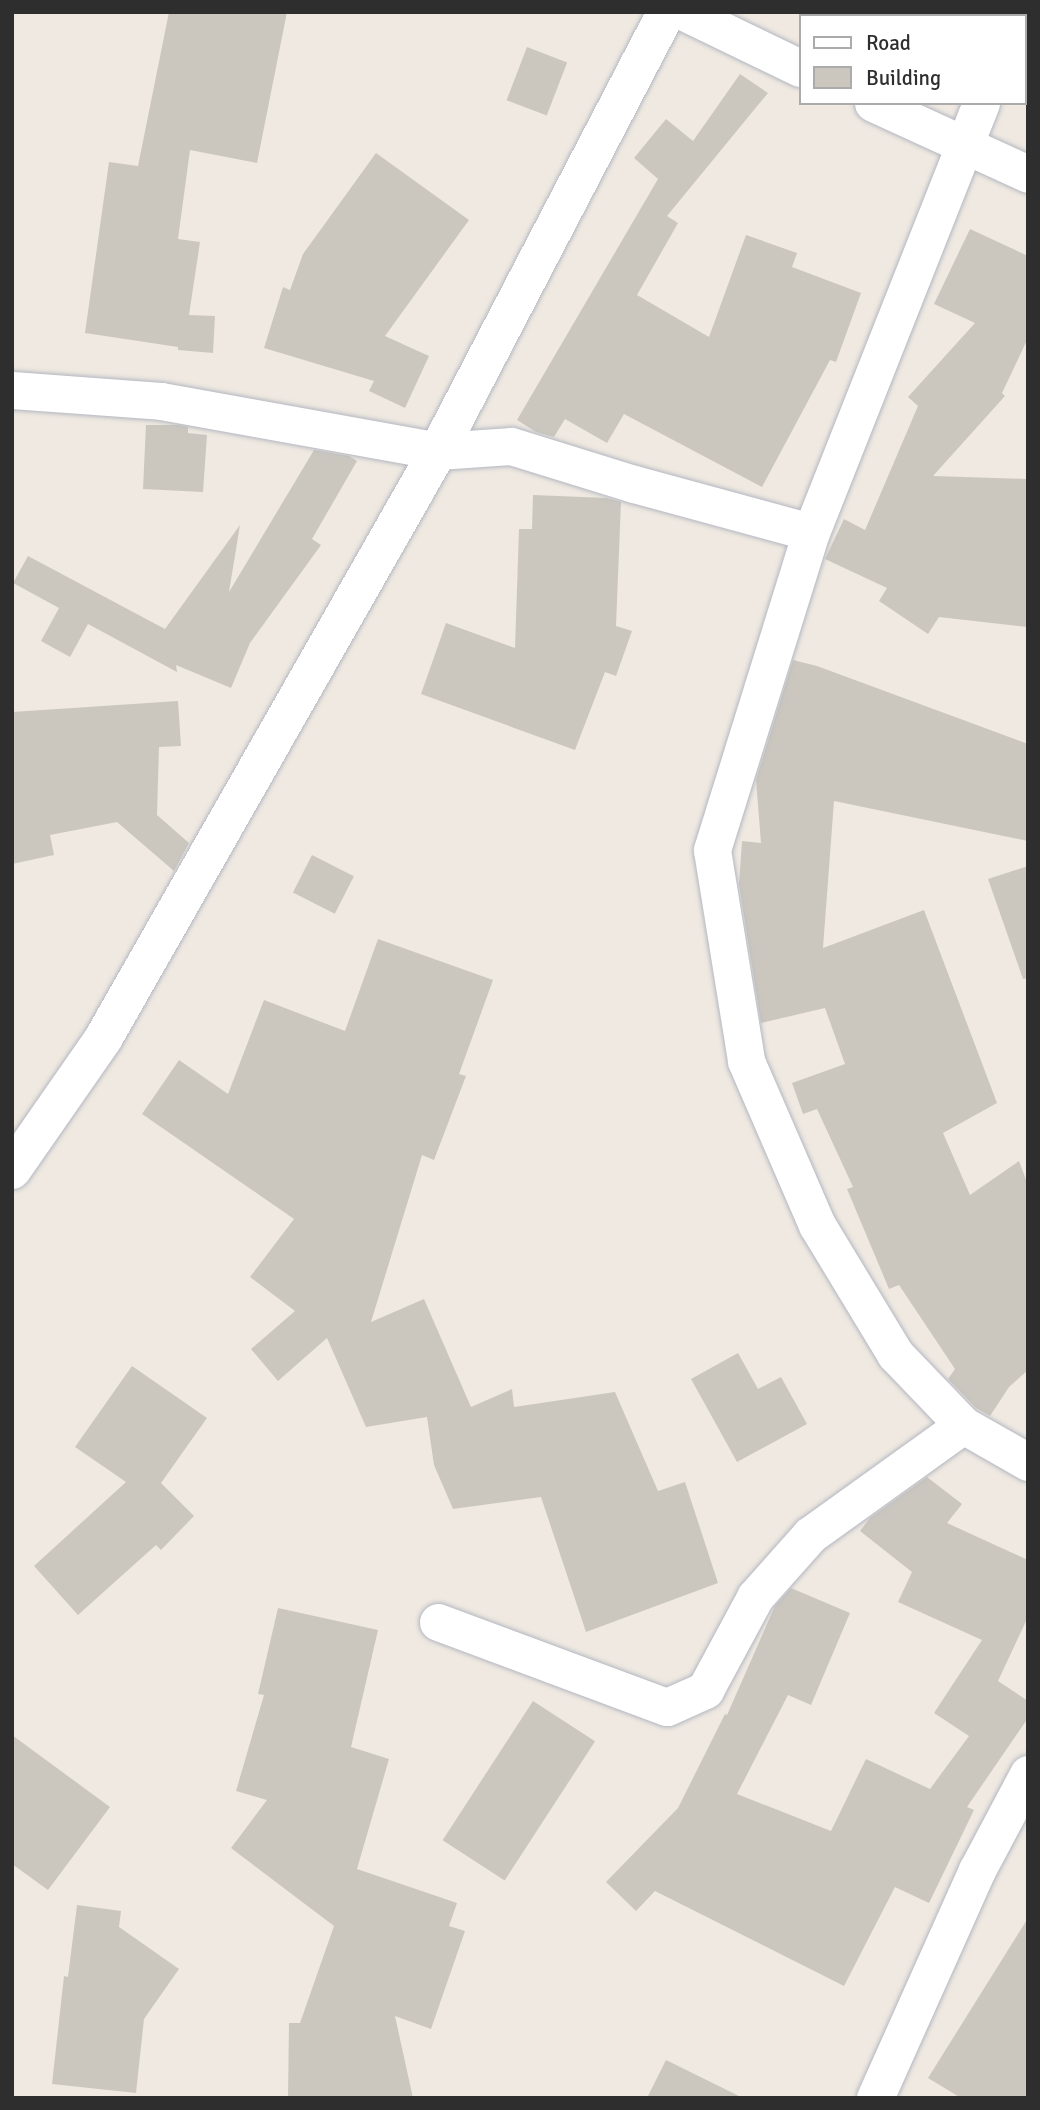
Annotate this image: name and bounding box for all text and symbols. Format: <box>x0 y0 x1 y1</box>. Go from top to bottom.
legend <box>799 14 1026 105</box>
text: Road <box>866 30 911 56</box>
text: Building <box>866 65 941 91</box>

